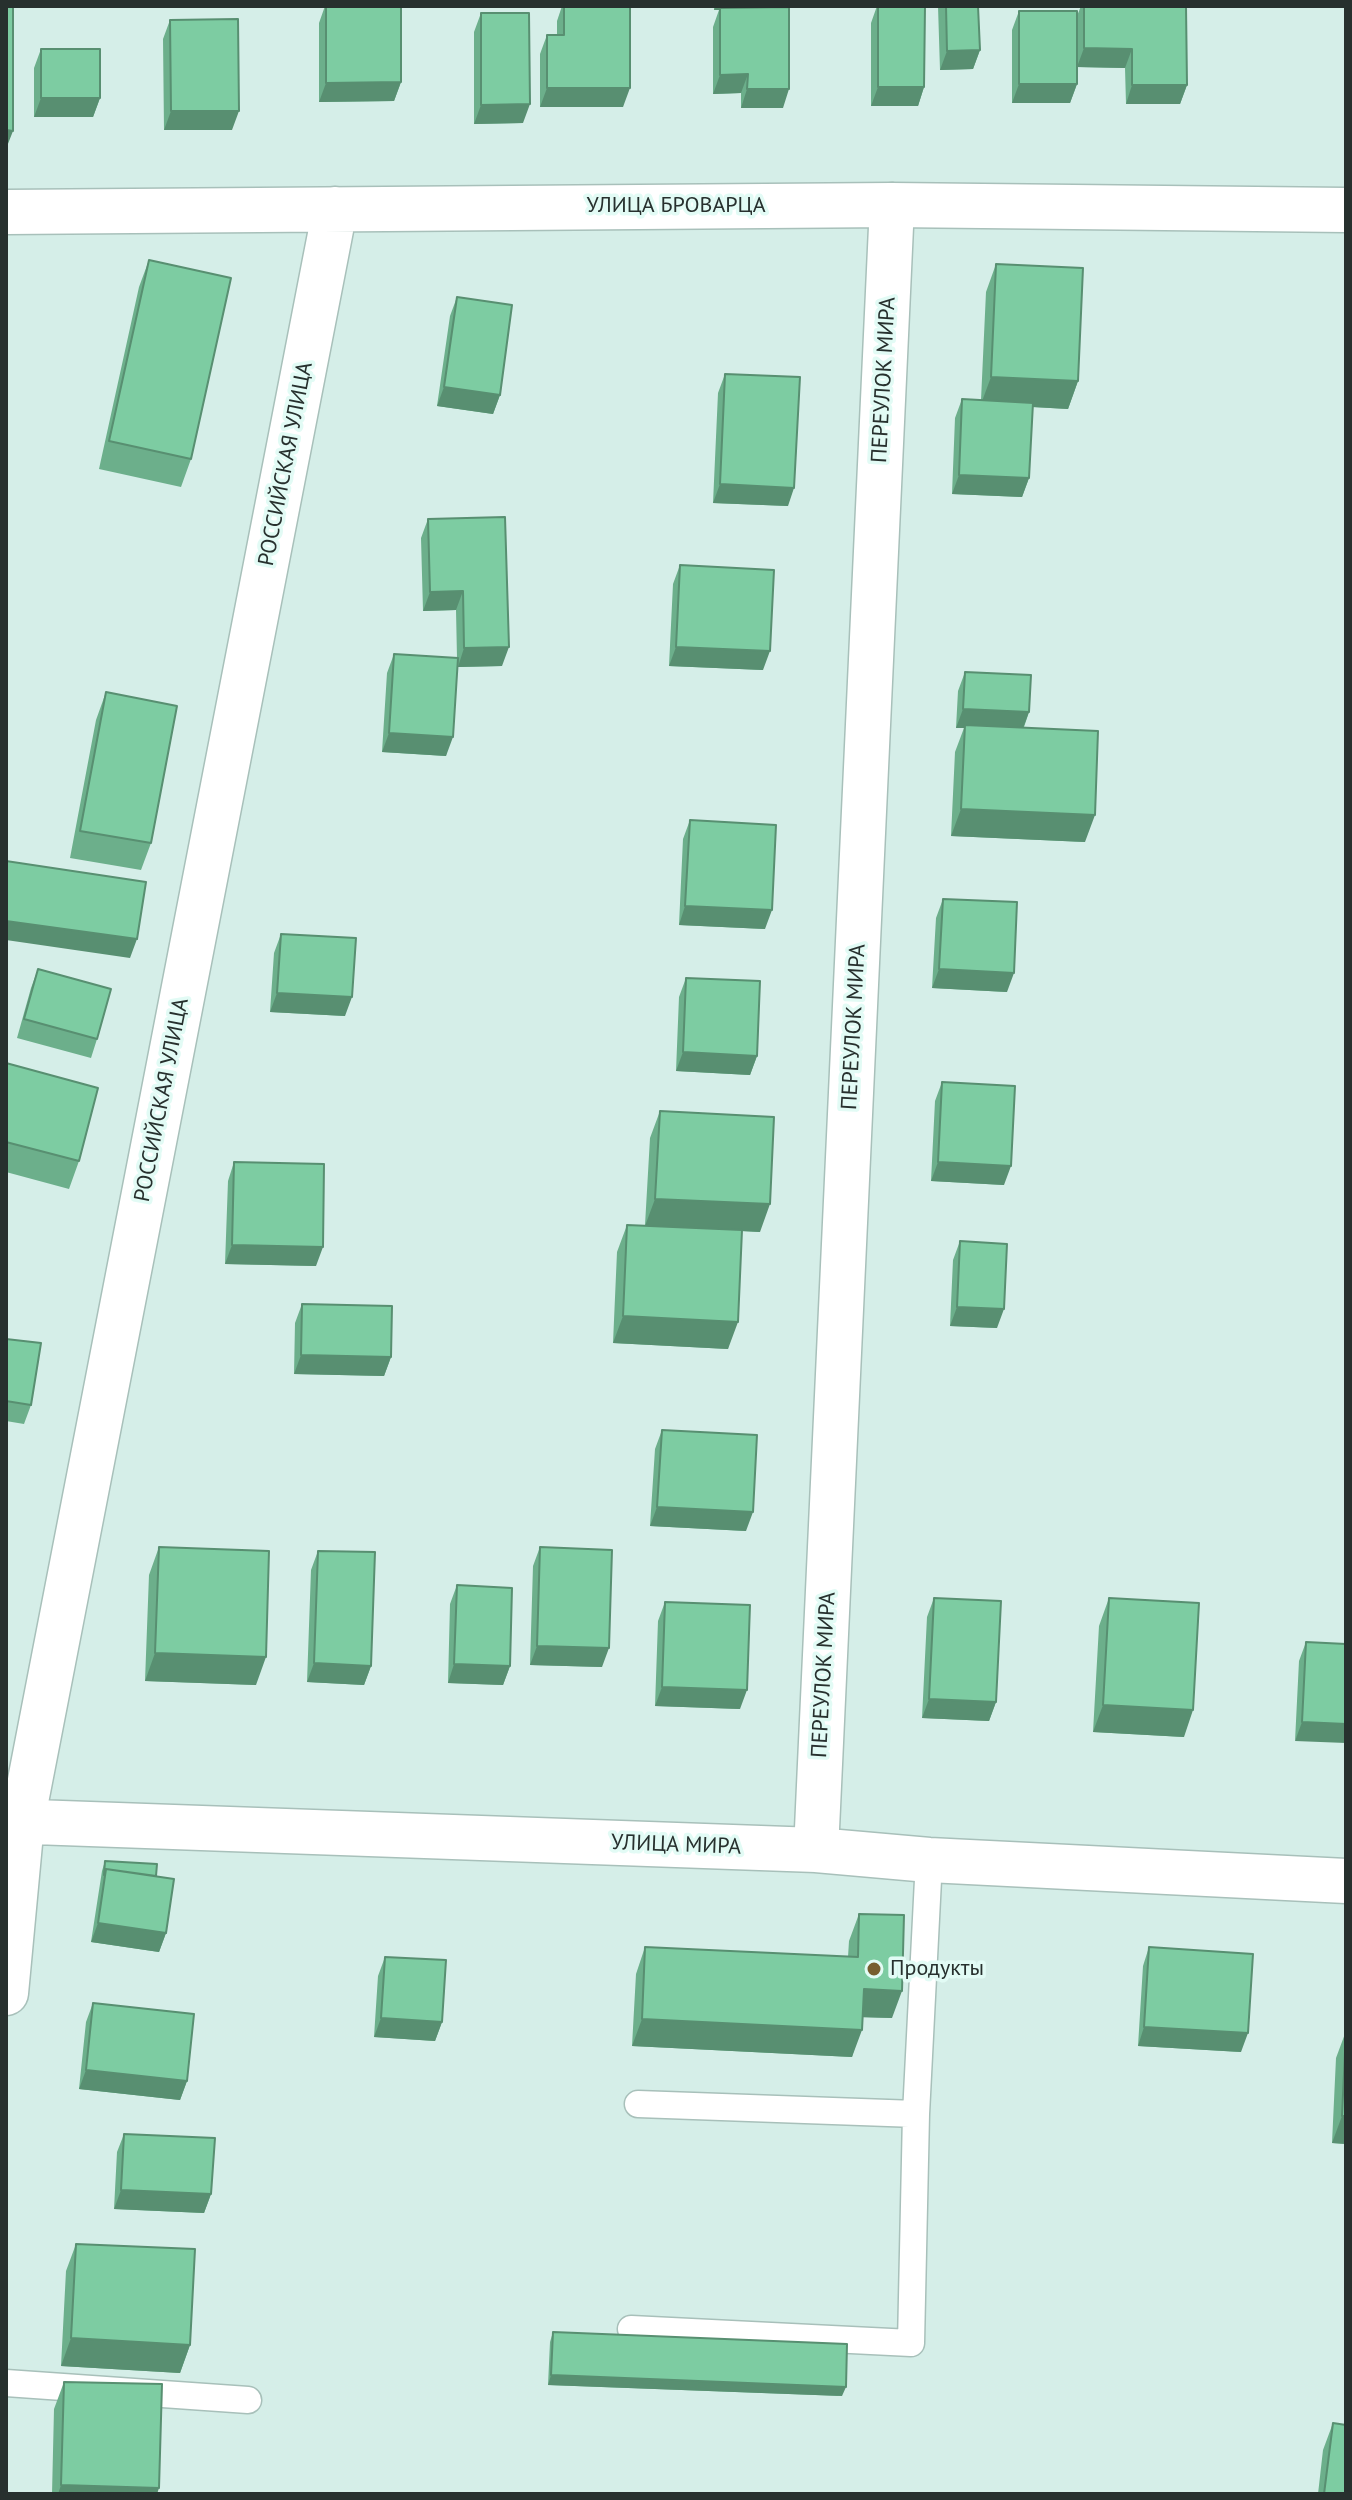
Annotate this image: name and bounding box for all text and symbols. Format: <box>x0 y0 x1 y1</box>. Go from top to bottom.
street label: УЛИЦА БРОВАРЦА <box>586 193 766 219</box>
street label: ПЕРЕУЛОК МИРА <box>866 296 902 464</box>
street label: РОССИЙСКАЯ УЛИЦА <box>253 360 319 568</box>
street label: ПЕРЕУЛОК МИРА <box>836 943 872 1111</box>
street label: РОССИЙСКАЯ УЛИЦА <box>129 996 195 1204</box>
street label: ПЕРЕУЛОК МИРА <box>806 1591 842 1759</box>
street label: УЛИЦА МИРА <box>610 1830 742 1860</box>
place label: Продукты <box>890 1956 984 1982</box>
marker: Продукты <box>865 1960 883 1978</box>

